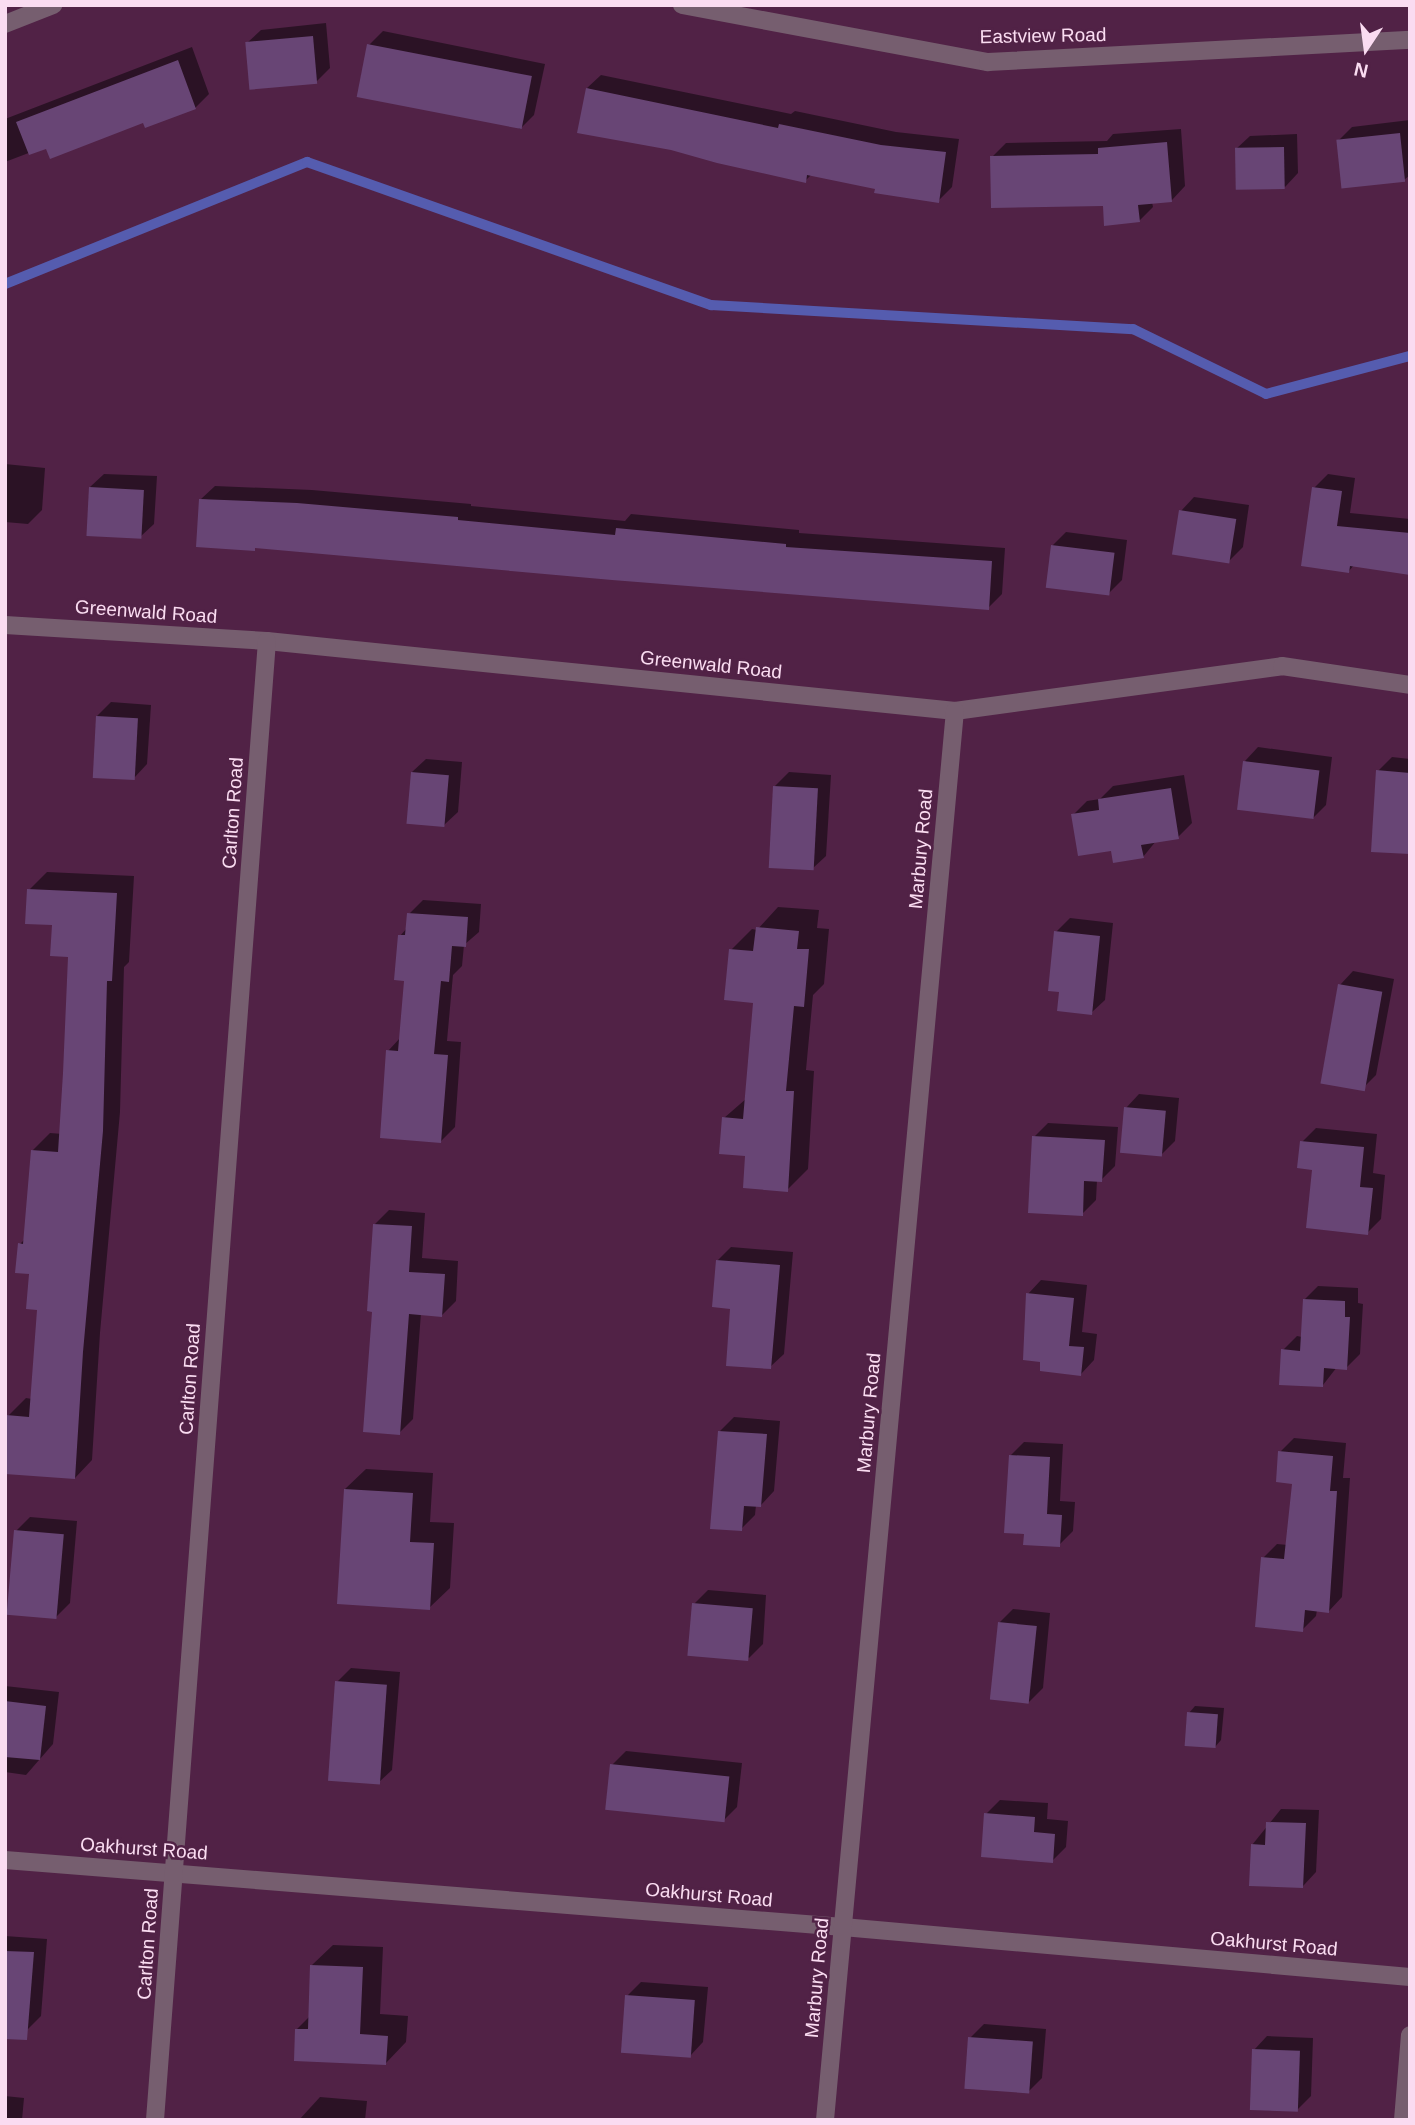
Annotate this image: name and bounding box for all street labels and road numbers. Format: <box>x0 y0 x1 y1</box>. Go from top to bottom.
street label: Eastview Road <box>979 23 1107 49</box>
street label: Greenwald Road <box>74 596 218 628</box>
street label: Greenwald Road <box>639 646 783 684</box>
street label: Carlton Road <box>218 756 248 870</box>
street label: Marbury Road <box>904 788 938 910</box>
street label: Carlton Road <box>175 1322 205 1436</box>
street label: Marbury Road <box>852 1352 886 1474</box>
street label: Oakhurst Road <box>79 1833 209 1865</box>
street label: Oakhurst Road <box>644 1878 774 1912</box>
street label: Carlton Road <box>133 1887 163 2001</box>
street label: Marbury Road <box>800 1917 834 2039</box>
street label: Oakhurst Road <box>1209 1927 1339 1961</box>

